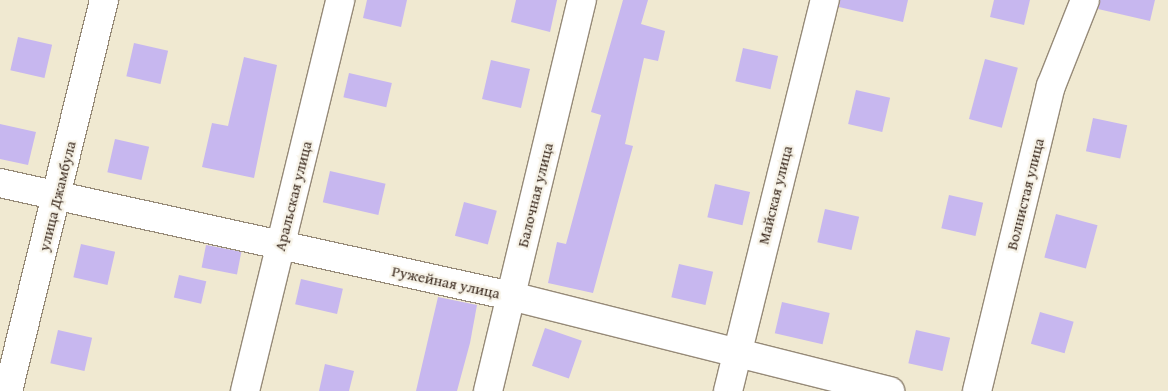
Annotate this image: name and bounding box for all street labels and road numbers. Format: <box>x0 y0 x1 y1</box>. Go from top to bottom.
street label: Волнистая улица <box>1002 136 1048 252</box>
street label: улица Джамбула <box>35 139 79 253</box>
street label: Аральская улица <box>271 139 315 253</box>
street label: Балочная улица <box>513 141 557 249</box>
street label: Майская улица <box>754 144 796 246</box>
street label: Ружейная улица <box>390 262 502 302</box>

